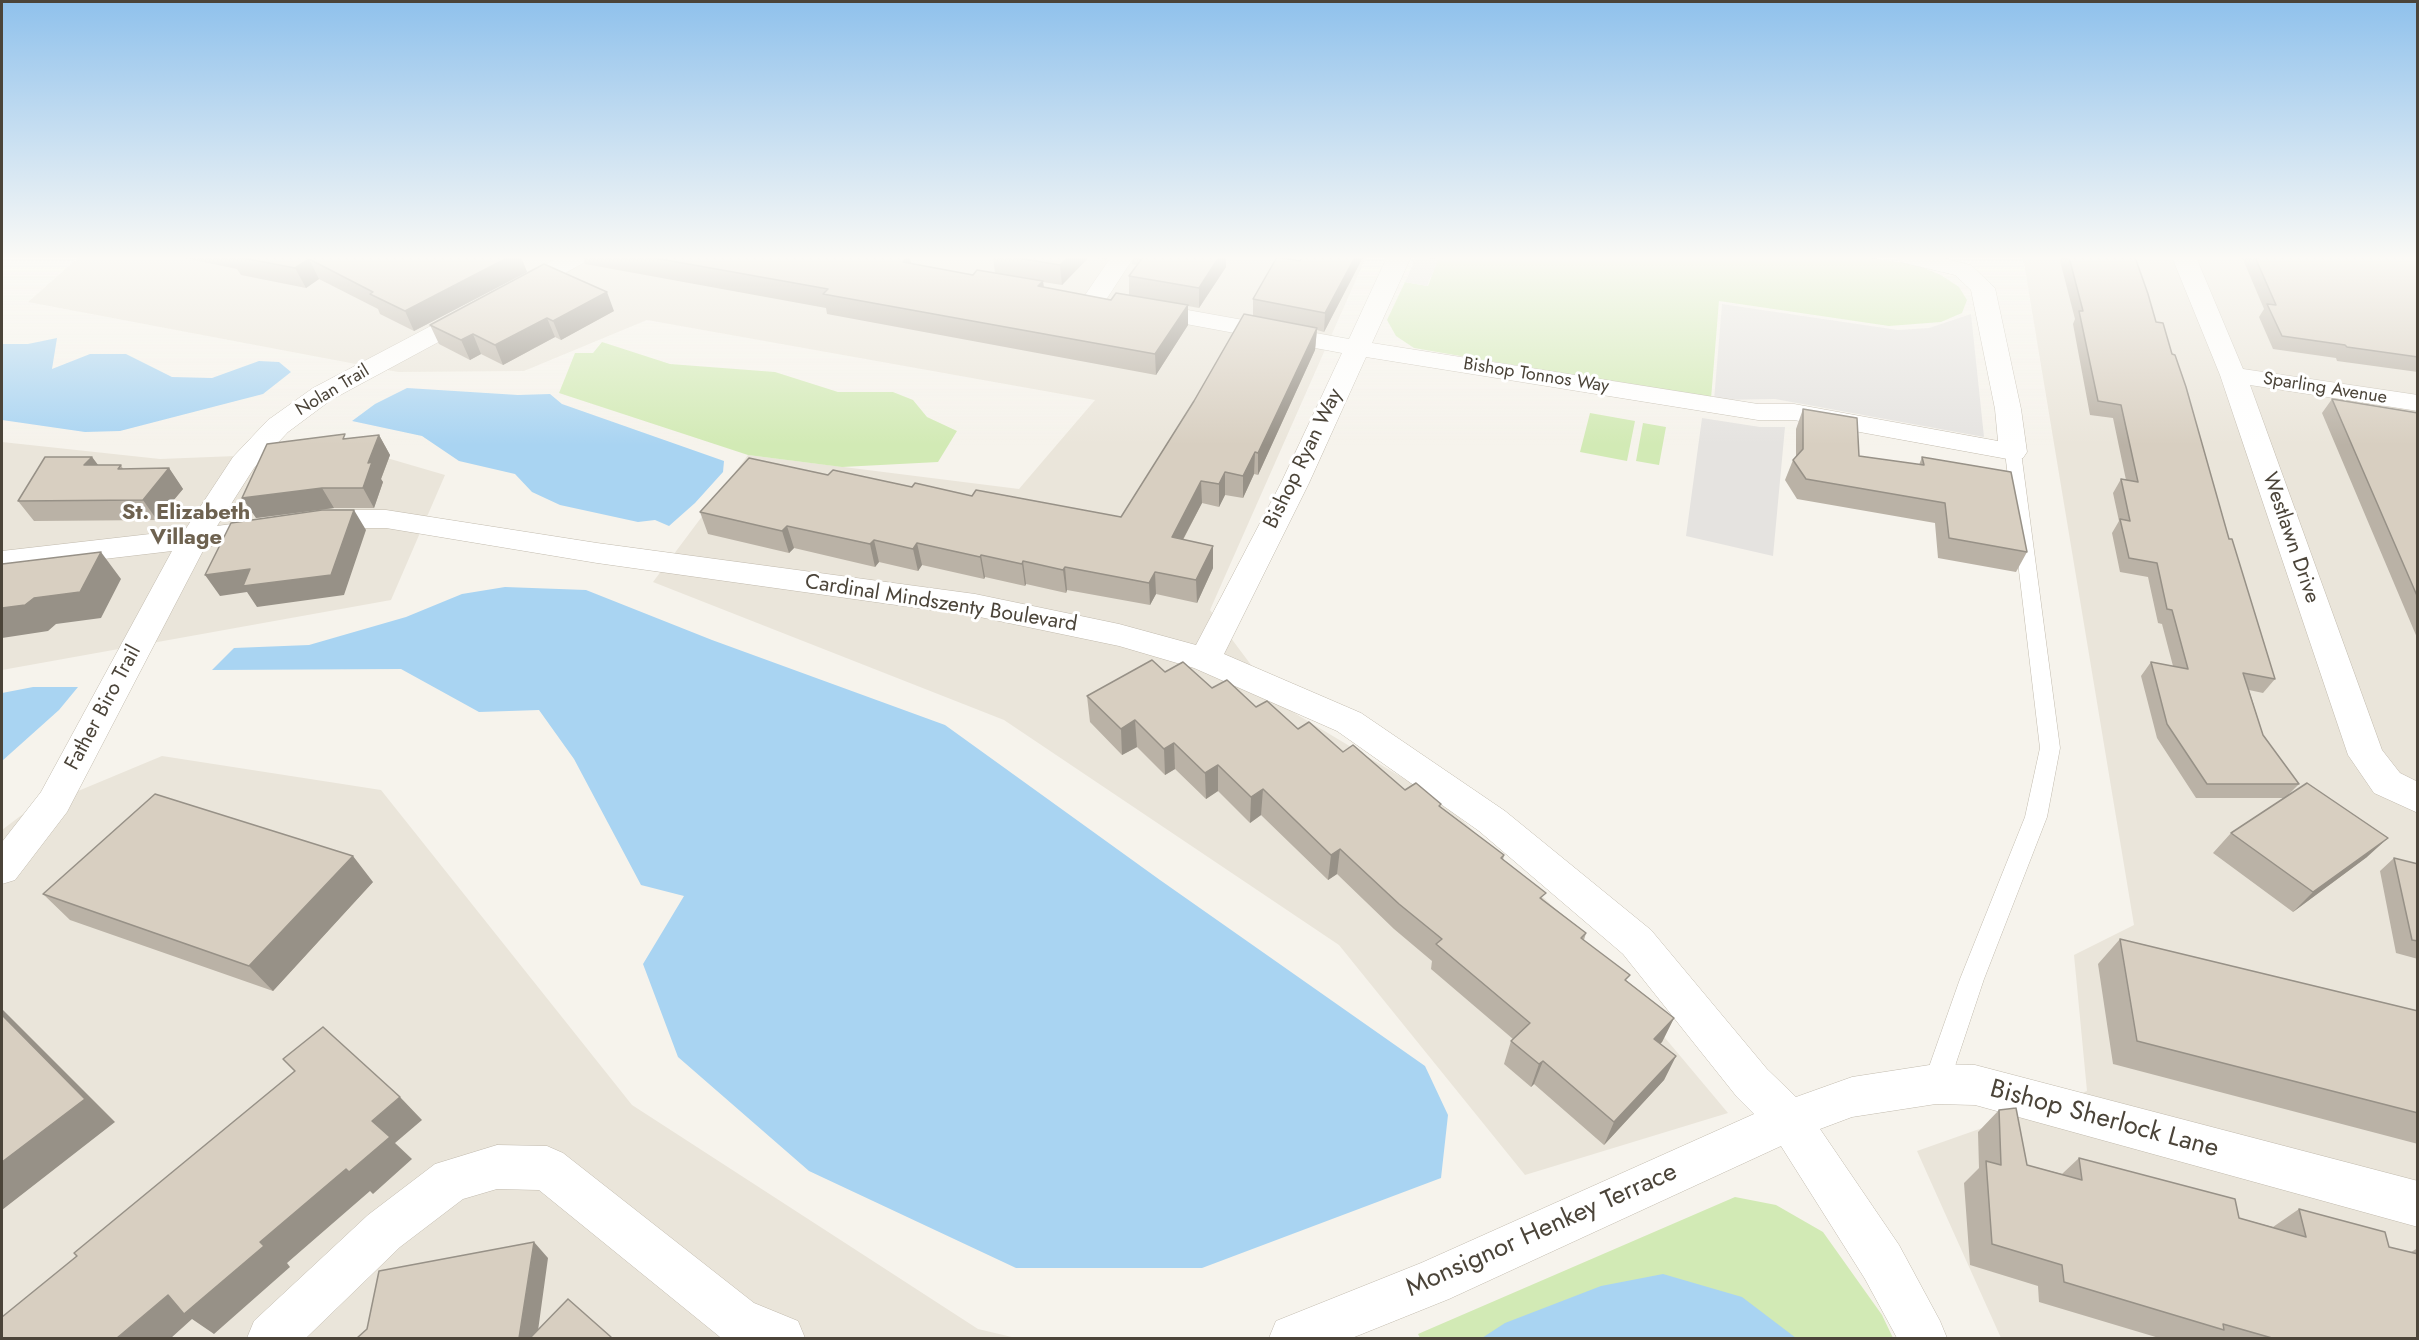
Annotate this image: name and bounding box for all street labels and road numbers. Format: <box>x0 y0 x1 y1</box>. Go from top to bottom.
street label: Bishop Tonnos Way <box>1462 354 1610 398</box>
street label: Nolan Trail <box>292 361 374 421</box>
street label: Sparling Avenue <box>2262 369 2388 409</box>
street label: Bishop Ryan Way <box>1259 385 1349 533</box>
street label: Westlawn Drive <box>2256 469 2324 607</box>
street label: Cardinal Mindszenty Boulevard <box>803 570 1079 638</box>
street label: Father Biro Trail <box>61 641 147 775</box>
street label: Bishop Sherlock Lane <box>1986 1074 2222 1166</box>
street label: Monsignor Henkey Terrace <box>1402 1157 1682 1305</box>

